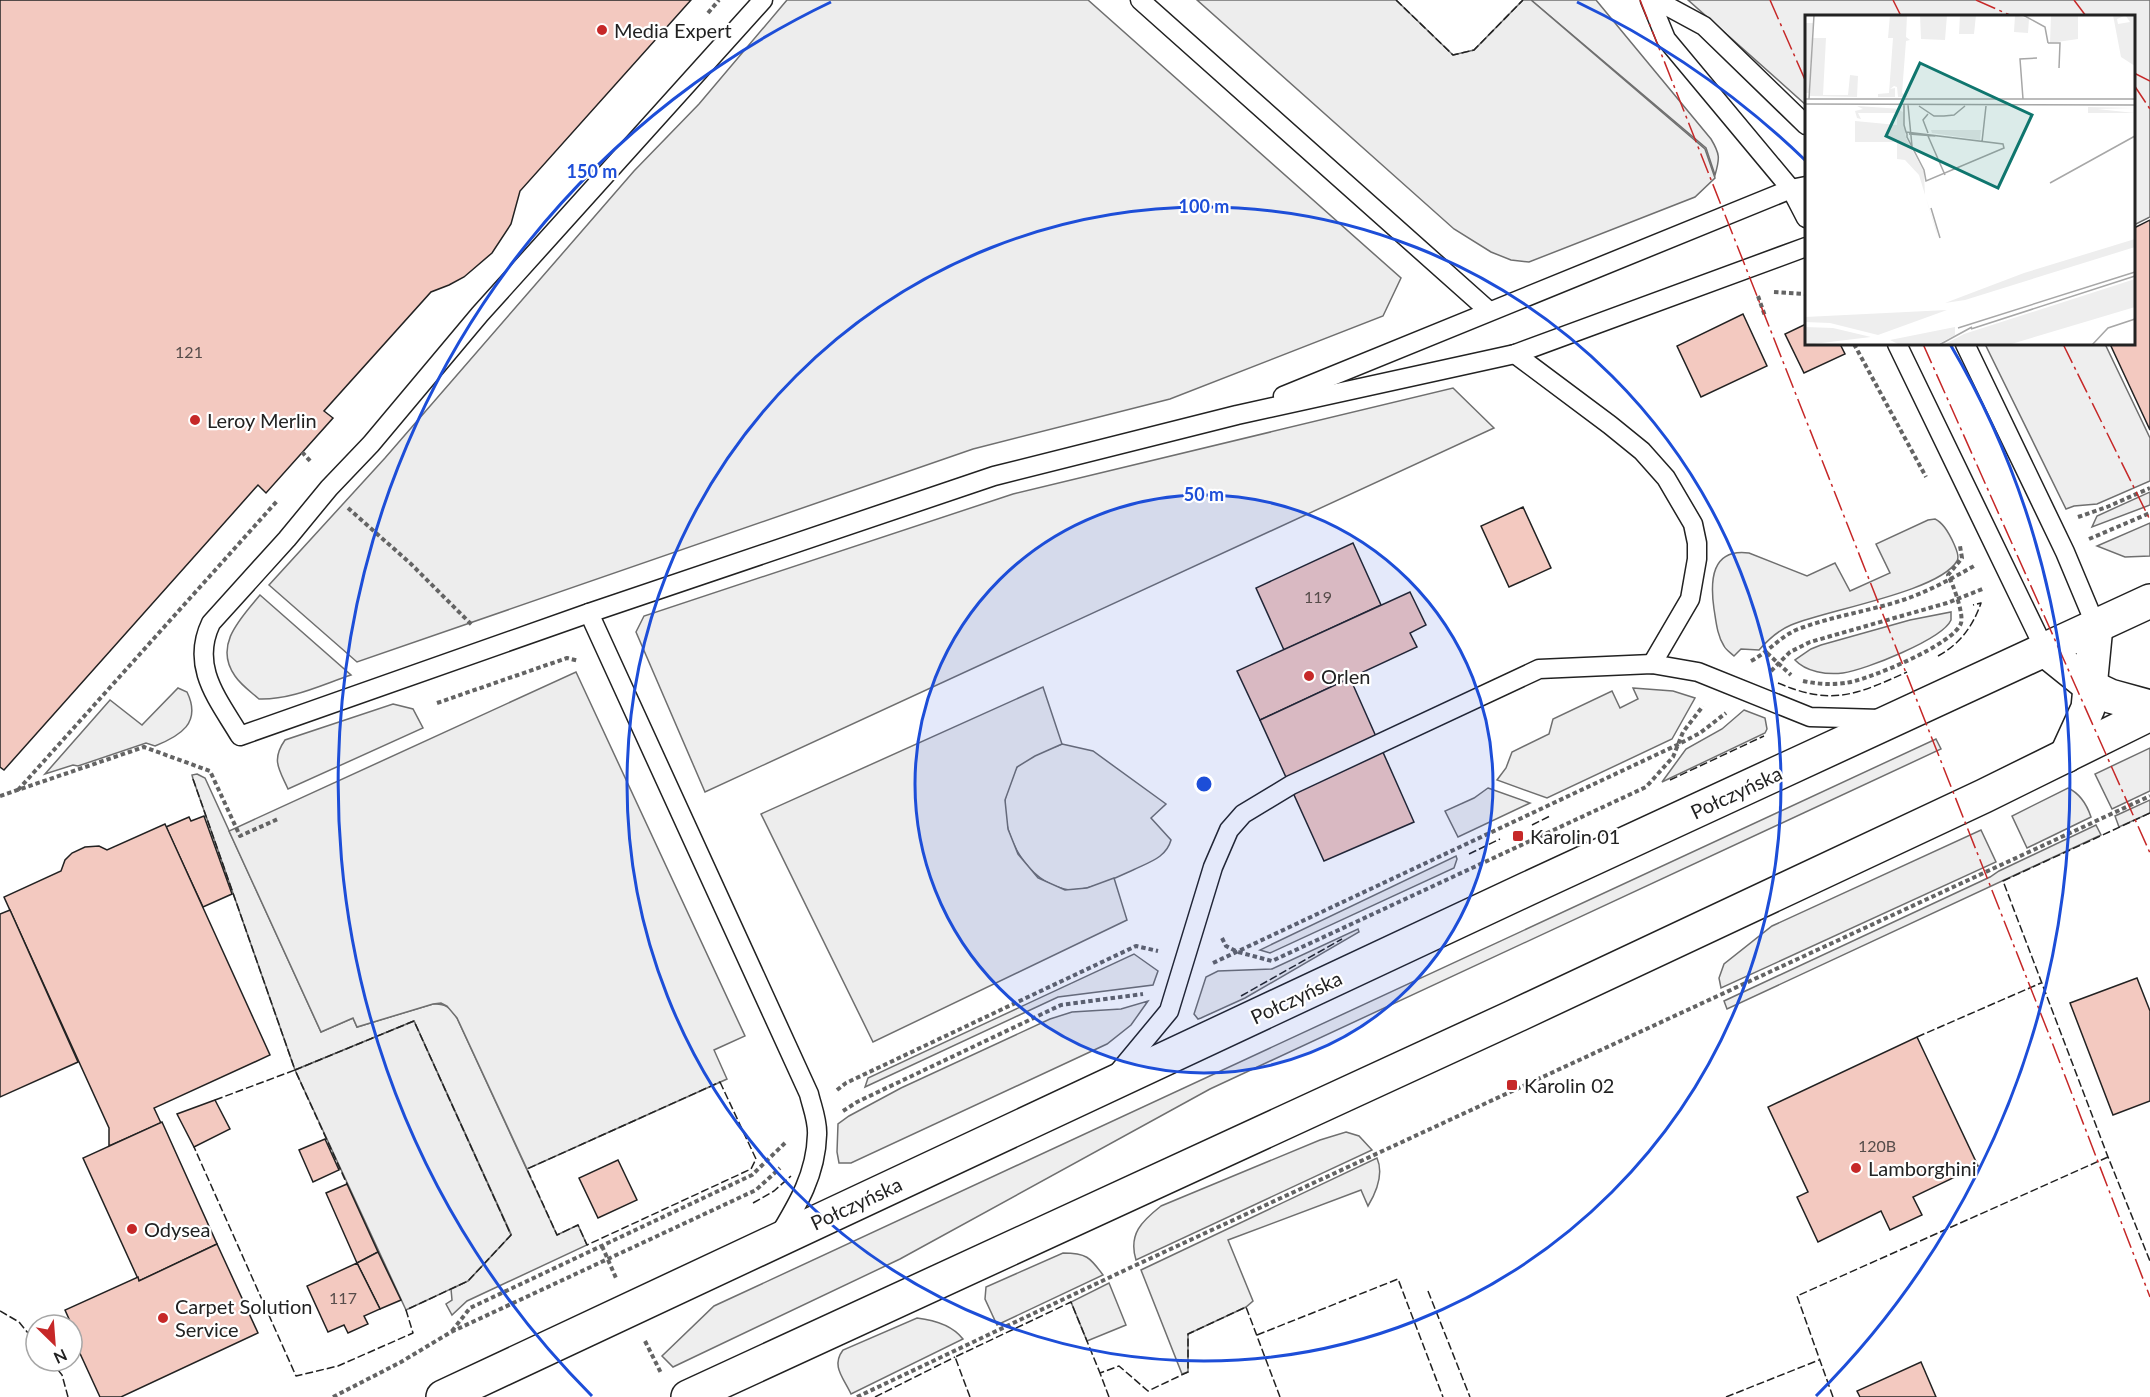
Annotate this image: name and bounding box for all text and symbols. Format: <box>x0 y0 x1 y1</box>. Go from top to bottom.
inset map <box>1805 15 2135 345</box>
place label: Media Expert <box>614 18 732 42</box>
marker: Media Expert <box>595 23 609 37</box>
text: 150 m <box>567 160 617 182</box>
text: 100 m <box>1179 195 1229 217</box>
house number: 121 <box>175 342 203 361</box>
place label: Leroy Merlin <box>207 408 317 432</box>
marker: Leroy Merlin <box>188 413 202 427</box>
text: 50 m <box>1184 483 1224 505</box>
house number: 119 <box>1304 587 1332 606</box>
place label: Orlen <box>1321 664 1371 688</box>
marker: Orlen <box>1302 669 1316 683</box>
street label: Połczyńska <box>1687 760 1785 824</box>
centre of rings <box>1194 774 1214 794</box>
place label: Karolin 01 <box>1530 824 1620 848</box>
marker: Karolin 01 <box>1511 829 1525 843</box>
street label: Połczyńska <box>1247 965 1345 1029</box>
place label: Karolin 02 <box>1524 1073 1614 1097</box>
marker: Karolin 02 <box>1505 1078 1519 1092</box>
house number: 120B <box>1858 1136 1896 1155</box>
place label: Lamborghini <box>1868 1156 1977 1180</box>
marker: Lamborghini <box>1849 1161 1863 1175</box>
street label: Połczyńska <box>807 1171 905 1235</box>
place label: Odysea <box>144 1217 210 1241</box>
marker: Odysea <box>125 1222 139 1236</box>
house number: 117 <box>329 1288 357 1307</box>
place label: Carpet Solution Service <box>175 1294 312 1341</box>
marker: Carpet Solution Service <box>156 1311 170 1325</box>
north arrow <box>24 1313 84 1373</box>
text: N <box>51 1346 70 1368</box>

